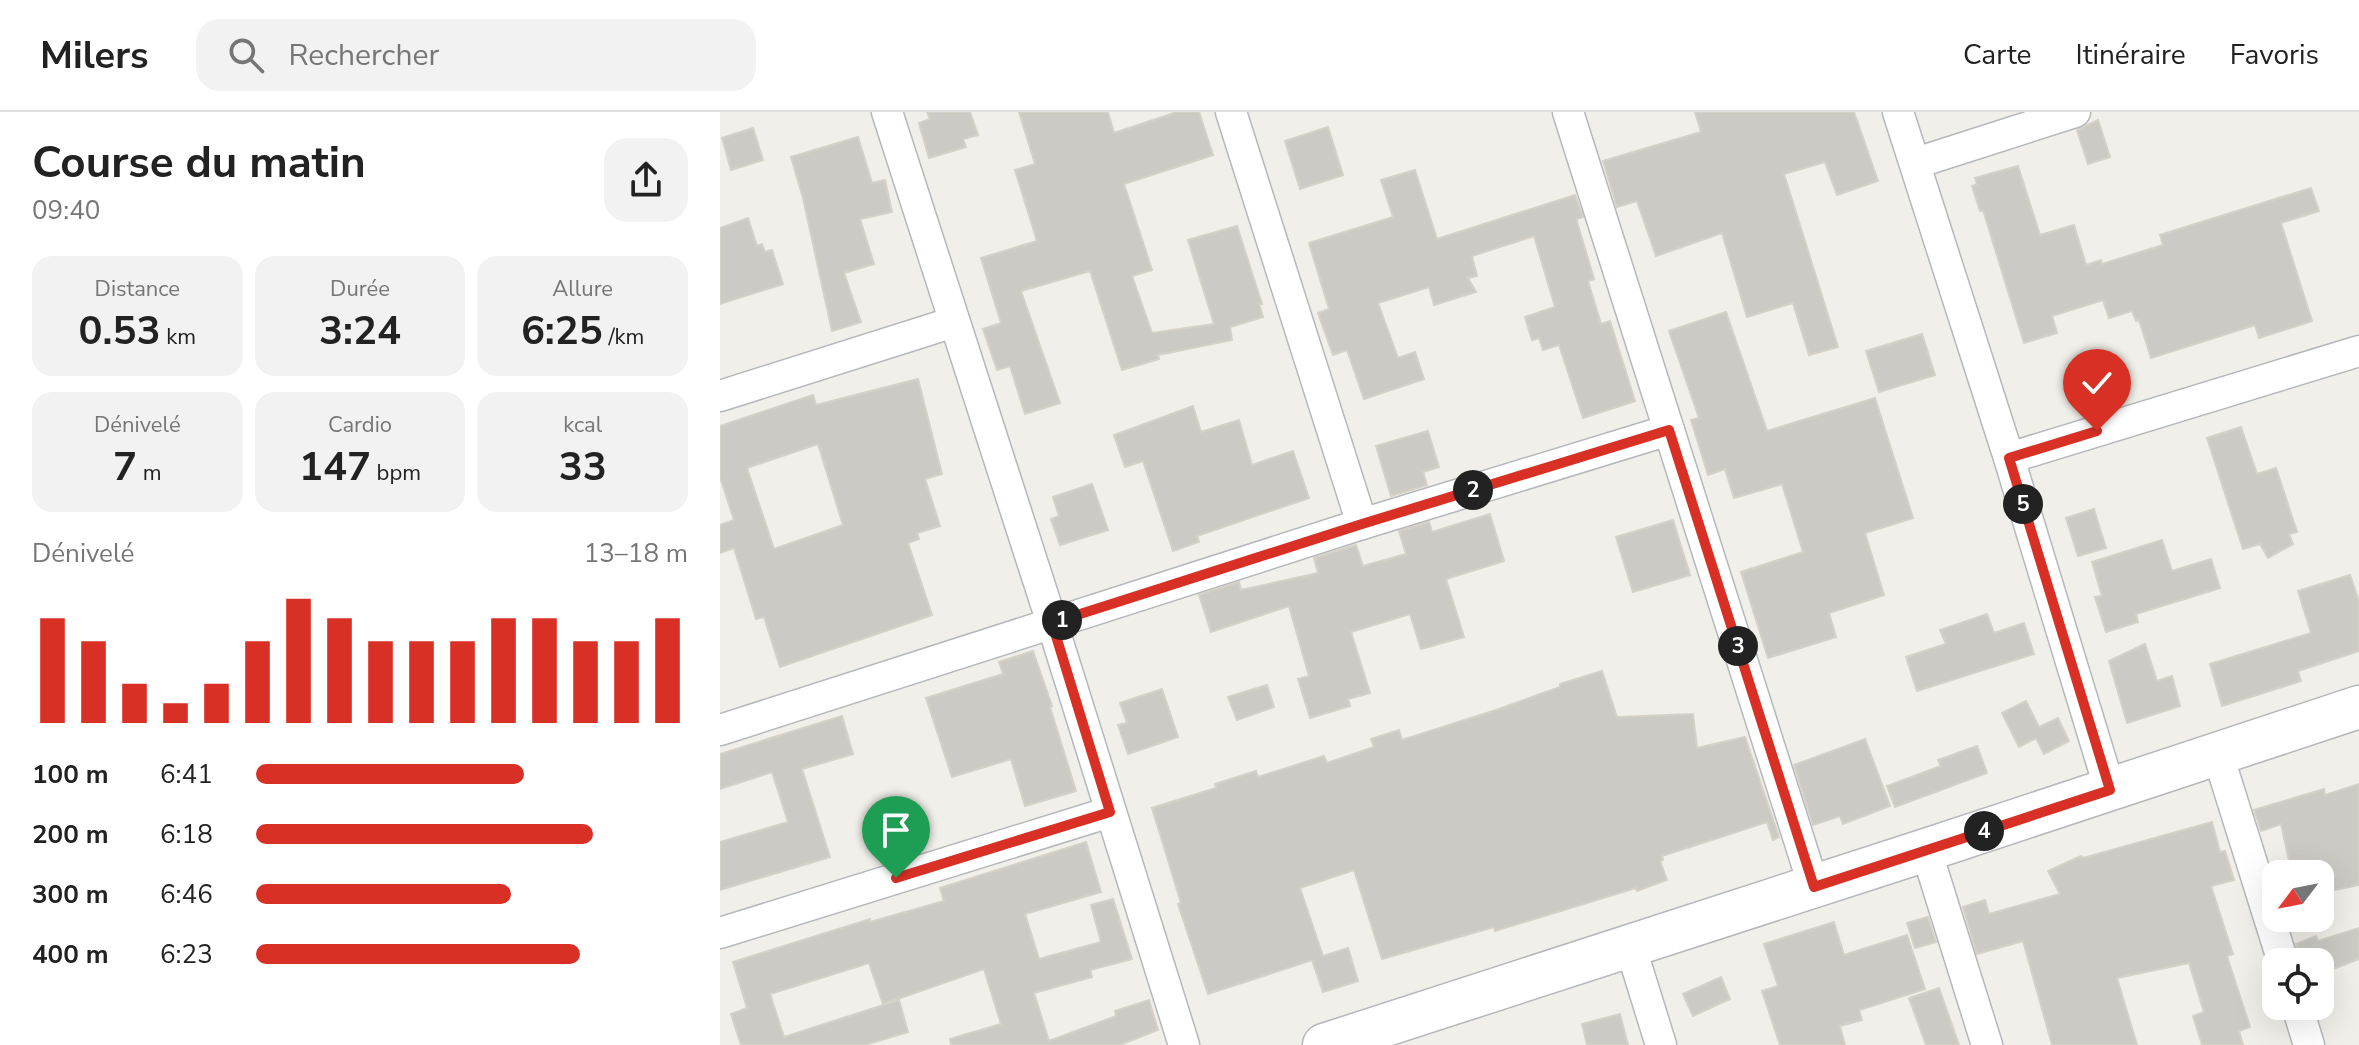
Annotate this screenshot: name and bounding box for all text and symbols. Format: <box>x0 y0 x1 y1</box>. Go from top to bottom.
search box <box>196 19 756 91</box>
text: Milers <box>40 30 148 81</box>
icon: search <box>224 33 268 77</box>
text: Rechercher <box>288 35 439 76</box>
text: Carte <box>1963 36 2032 74</box>
text: Itinéraire <box>2076 36 2186 74</box>
text: Favoris <box>2230 36 2319 74</box>
text: Course du matin <box>32 133 366 193</box>
button: share <box>604 138 688 222</box>
text: 09:40 <box>32 193 100 228</box>
text: Distance <box>95 274 180 304</box>
text: Durée <box>330 274 390 304</box>
text: Allure <box>552 274 613 304</box>
text: 0.53 <box>79 304 161 358</box>
text: 3:24 <box>319 304 401 358</box>
text: 6:25 <box>521 304 603 358</box>
text: km <box>161 322 196 352</box>
text: /km <box>603 322 644 352</box>
pin <box>2063 349 2131 431</box>
icon: check <box>2075 361 2119 405</box>
text: Dénivelé <box>94 410 181 440</box>
text: Cardio <box>328 410 392 440</box>
text: kcal <box>563 410 602 440</box>
text: 7 <box>113 440 137 494</box>
text: 147 <box>299 440 371 494</box>
text: 33 <box>559 440 607 494</box>
text: m <box>137 458 162 488</box>
text: bpm <box>371 458 421 488</box>
pin: 2 <box>1453 470 1493 510</box>
text: 2 <box>1466 475 1480 505</box>
pin: 5 <box>2003 484 2043 524</box>
text: 5 <box>2016 489 2030 519</box>
text: Dénivelé <box>32 536 134 571</box>
text: 13–18 m <box>584 536 688 571</box>
pin: 1 <box>1042 600 1082 640</box>
text: 1 <box>1055 605 1069 635</box>
pin: 3 <box>1718 626 1758 666</box>
text: 3 <box>1731 631 1745 661</box>
text: 100 m <box>32 757 109 792</box>
text: 6:41 <box>160 757 213 792</box>
pin <box>862 796 930 878</box>
icon: arrive <box>874 808 918 852</box>
pin: 4 <box>1964 811 2004 851</box>
text: 4 <box>1977 816 1991 846</box>
text: 200 m <box>32 817 109 852</box>
text: 6:18 <box>160 817 213 852</box>
north arrow <box>2262 860 2334 932</box>
map controls <box>2262 860 2334 1020</box>
text: 300 m <box>32 877 109 912</box>
text: 6:46 <box>160 877 213 912</box>
text: 400 m <box>32 937 109 972</box>
text: 6:23 <box>160 937 213 972</box>
button: locate <box>2262 948 2334 1020</box>

